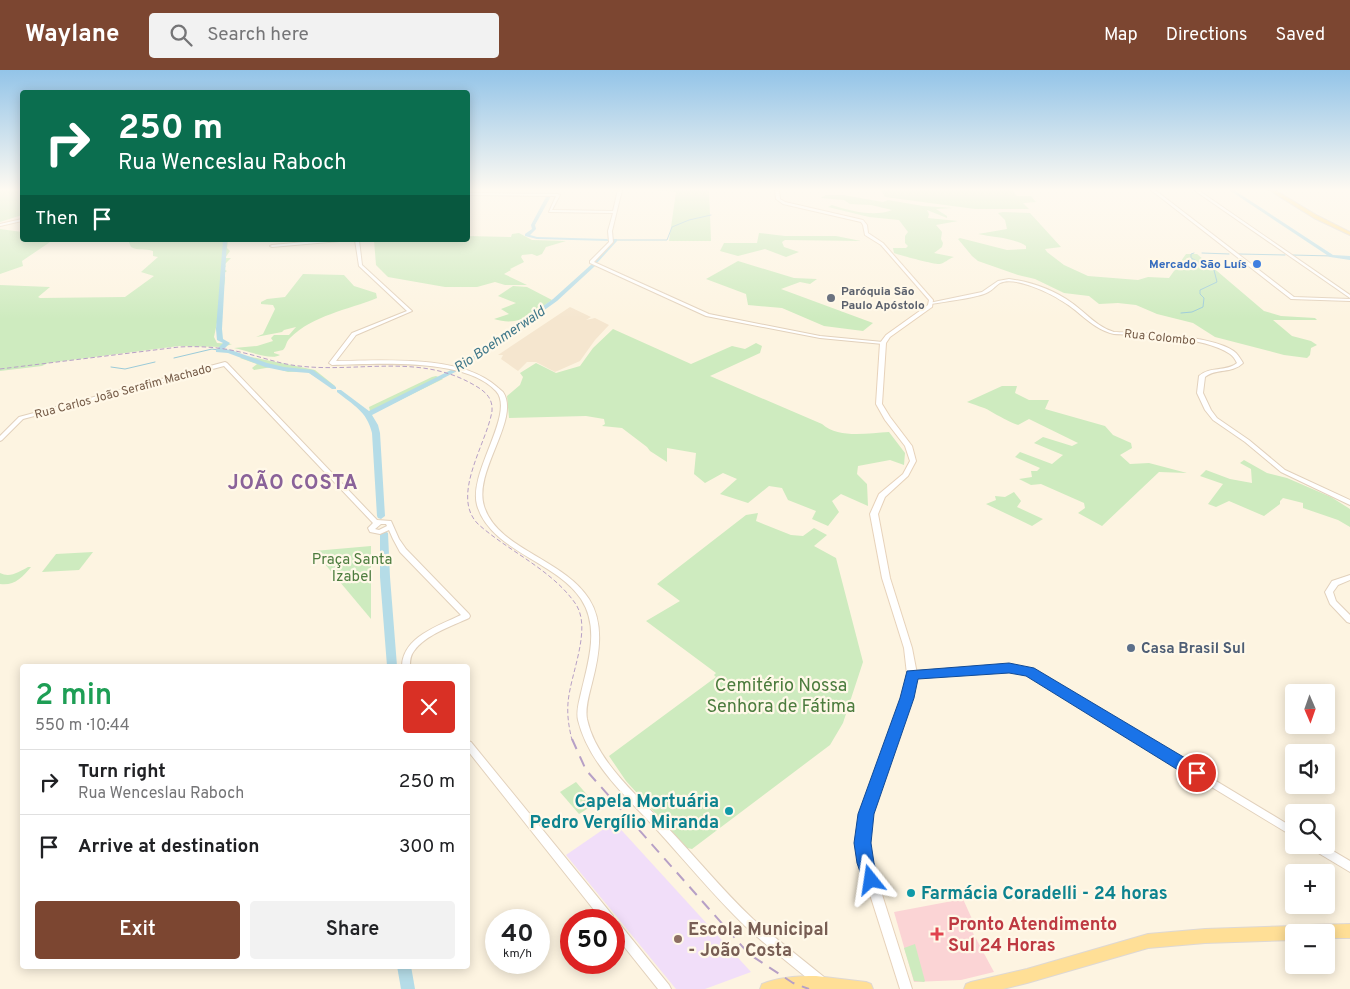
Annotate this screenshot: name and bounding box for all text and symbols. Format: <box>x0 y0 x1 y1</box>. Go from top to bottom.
search box <box>149 13 499 58</box>
text: Waylane <box>25 20 119 50</box>
icon: search <box>167 21 195 49</box>
text: Search here <box>207 23 309 47</box>
text: Map <box>1104 24 1138 47</box>
text: Directions <box>1166 24 1248 47</box>
text: Saved <box>1276 24 1325 47</box>
text: 250 m <box>118 107 223 151</box>
icon: right <box>35 110 100 175</box>
text: Rua Wenceslau Raboch <box>118 150 347 177</box>
icon: arrive <box>88 205 116 233</box>
text: Then <box>35 207 78 231</box>
place label: Mercado São Luís <box>1149 257 1247 273</box>
marker: Mercado São Luís <box>1251 258 1263 270</box>
place label: Paróquia São Paulo Apóstolo <box>841 284 925 314</box>
marker: Paróquia São Paulo Apóstolo <box>825 292 837 304</box>
water label: Rio Boehmerwald <box>451 303 550 377</box>
street label: Rua Colombo <box>1123 326 1197 350</box>
street label: Rua Carlos João Serafim Machado <box>33 361 214 423</box>
district label: JOÃO COSTA <box>227 470 359 497</box>
park label: Praça Santa Izabel <box>312 551 392 587</box>
place label: Casa Brasil Sul <box>1141 640 1245 659</box>
marker: Casa Brasil Sul <box>1125 642 1137 654</box>
park label: Cemitério Nossa Senhora de Fátima <box>706 675 856 719</box>
text: 2 min <box>35 678 112 715</box>
button: close <box>403 681 455 733</box>
north arrow <box>1285 684 1335 734</box>
map controls <box>1285 684 1335 974</box>
text: 550 m · 10:44 <box>35 716 130 736</box>
button: sound <box>1285 744 1335 794</box>
pin <box>1176 752 1218 794</box>
icon: arrive <box>1183 759 1211 787</box>
text: Turn right <box>78 760 166 784</box>
icon: right <box>35 768 63 796</box>
text: 250 m <box>399 770 455 794</box>
text: Rua Wenceslau Raboch <box>78 784 244 804</box>
place label: Capela Mortuária Pedro Vergílio Miranda <box>529 791 719 835</box>
button: search <box>1285 804 1335 854</box>
marker: Capela Mortuária Pedro Vergílio Miranda <box>723 805 735 817</box>
icon: arrive <box>35 833 63 861</box>
text: Arrive at destination <box>78 835 259 859</box>
text: 300 m <box>399 835 455 859</box>
position arrow <box>844 853 896 905</box>
button: + <box>1285 864 1335 914</box>
place label: Farmácia Coradelli - 24 horas <box>921 883 1168 906</box>
marker: Farmácia Coradelli - 24 horas <box>905 887 917 899</box>
button: Exit <box>35 901 240 959</box>
button: Share <box>250 901 455 959</box>
speed limit sign: 50 <box>560 909 625 974</box>
place label: Pronto Atendimento Sul 24 Horas <box>948 914 1117 958</box>
text: 40 <box>501 919 534 951</box>
place label: Escola Municipal - João Costa <box>688 919 829 963</box>
button: − <box>1285 924 1335 974</box>
marker: Pronto Atendimento Sul 24 Horas <box>930 927 944 941</box>
marker: Escola Municipal - João Costa <box>672 933 684 945</box>
text: km/h <box>503 946 532 962</box>

